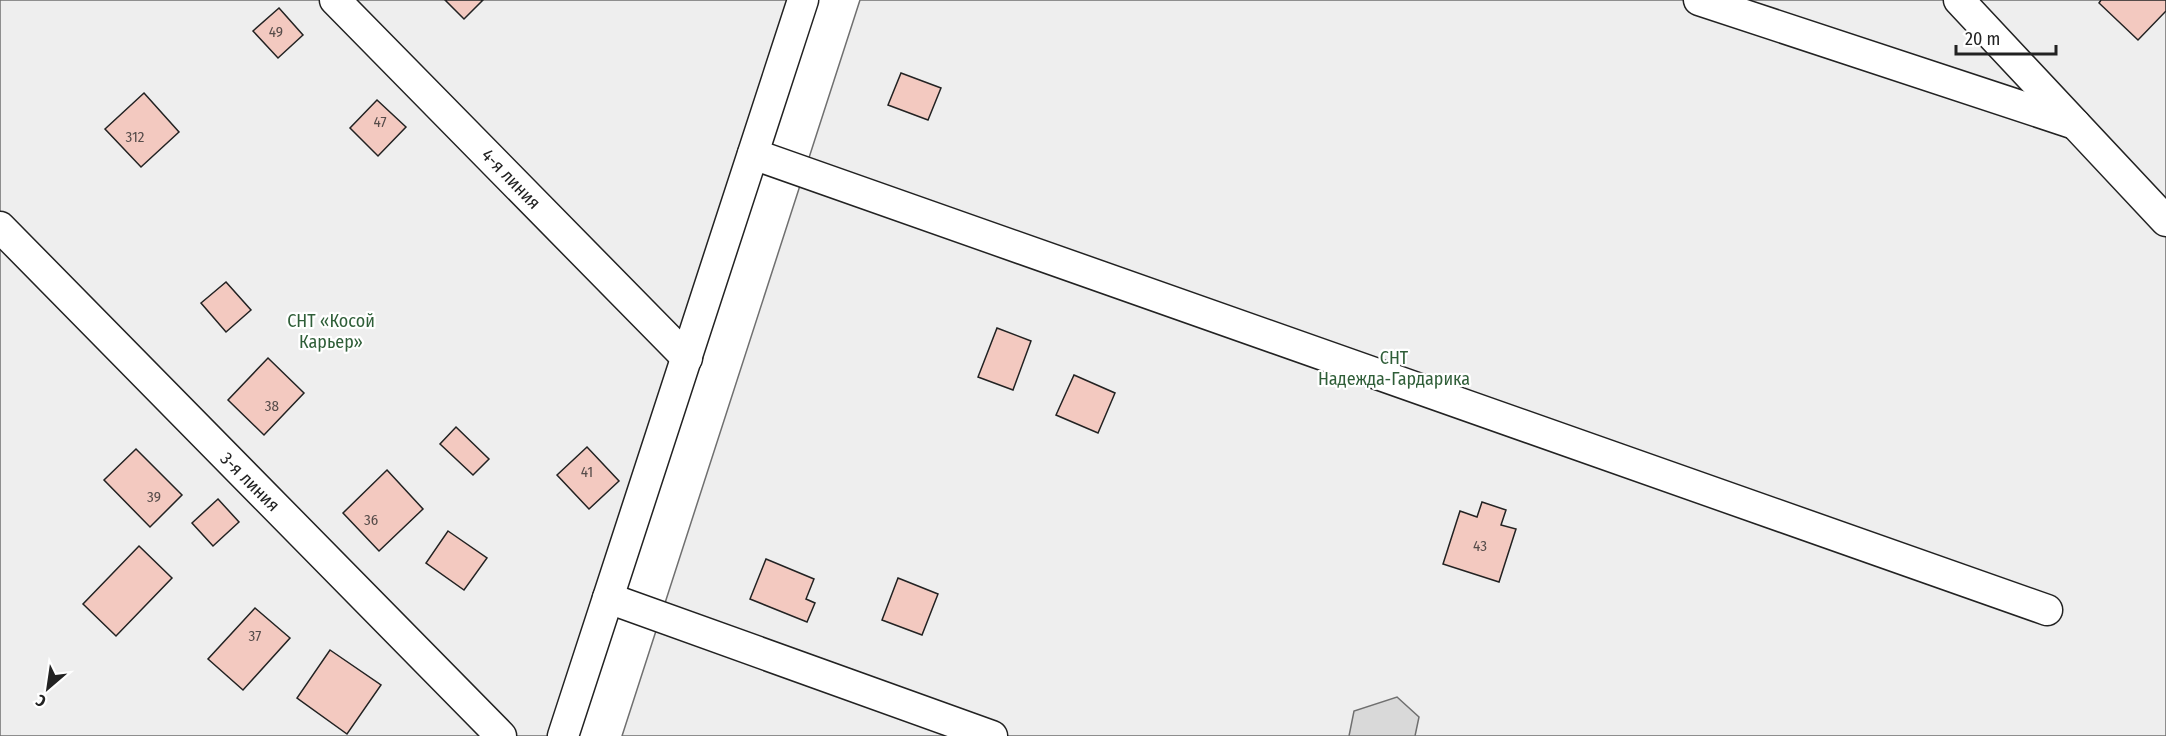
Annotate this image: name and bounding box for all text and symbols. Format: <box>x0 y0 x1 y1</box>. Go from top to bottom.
scale bar <box>1956 18 2056 56</box>
house number: 49 <box>269 23 283 41</box>
text: 20 m <box>1965 28 2000 50</box>
house number: 47 <box>373 113 387 131</box>
house number: 312 <box>126 128 145 146</box>
street label: 4-я линия <box>477 144 545 214</box>
park label: СНТ «Косой Карьер» <box>287 310 375 353</box>
park label: СНТ Надежда-Гардарика <box>1318 347 1470 390</box>
house number: 38 <box>265 397 279 415</box>
street label: 3-я линия <box>216 448 284 516</box>
house number: 41 <box>581 463 593 481</box>
house number: 39 <box>147 488 161 506</box>
house number: 36 <box>364 511 378 529</box>
house number: 43 <box>1473 537 1487 555</box>
house number: 37 <box>249 627 261 645</box>
north arrow <box>18 658 78 718</box>
text: С <box>32 690 49 711</box>

